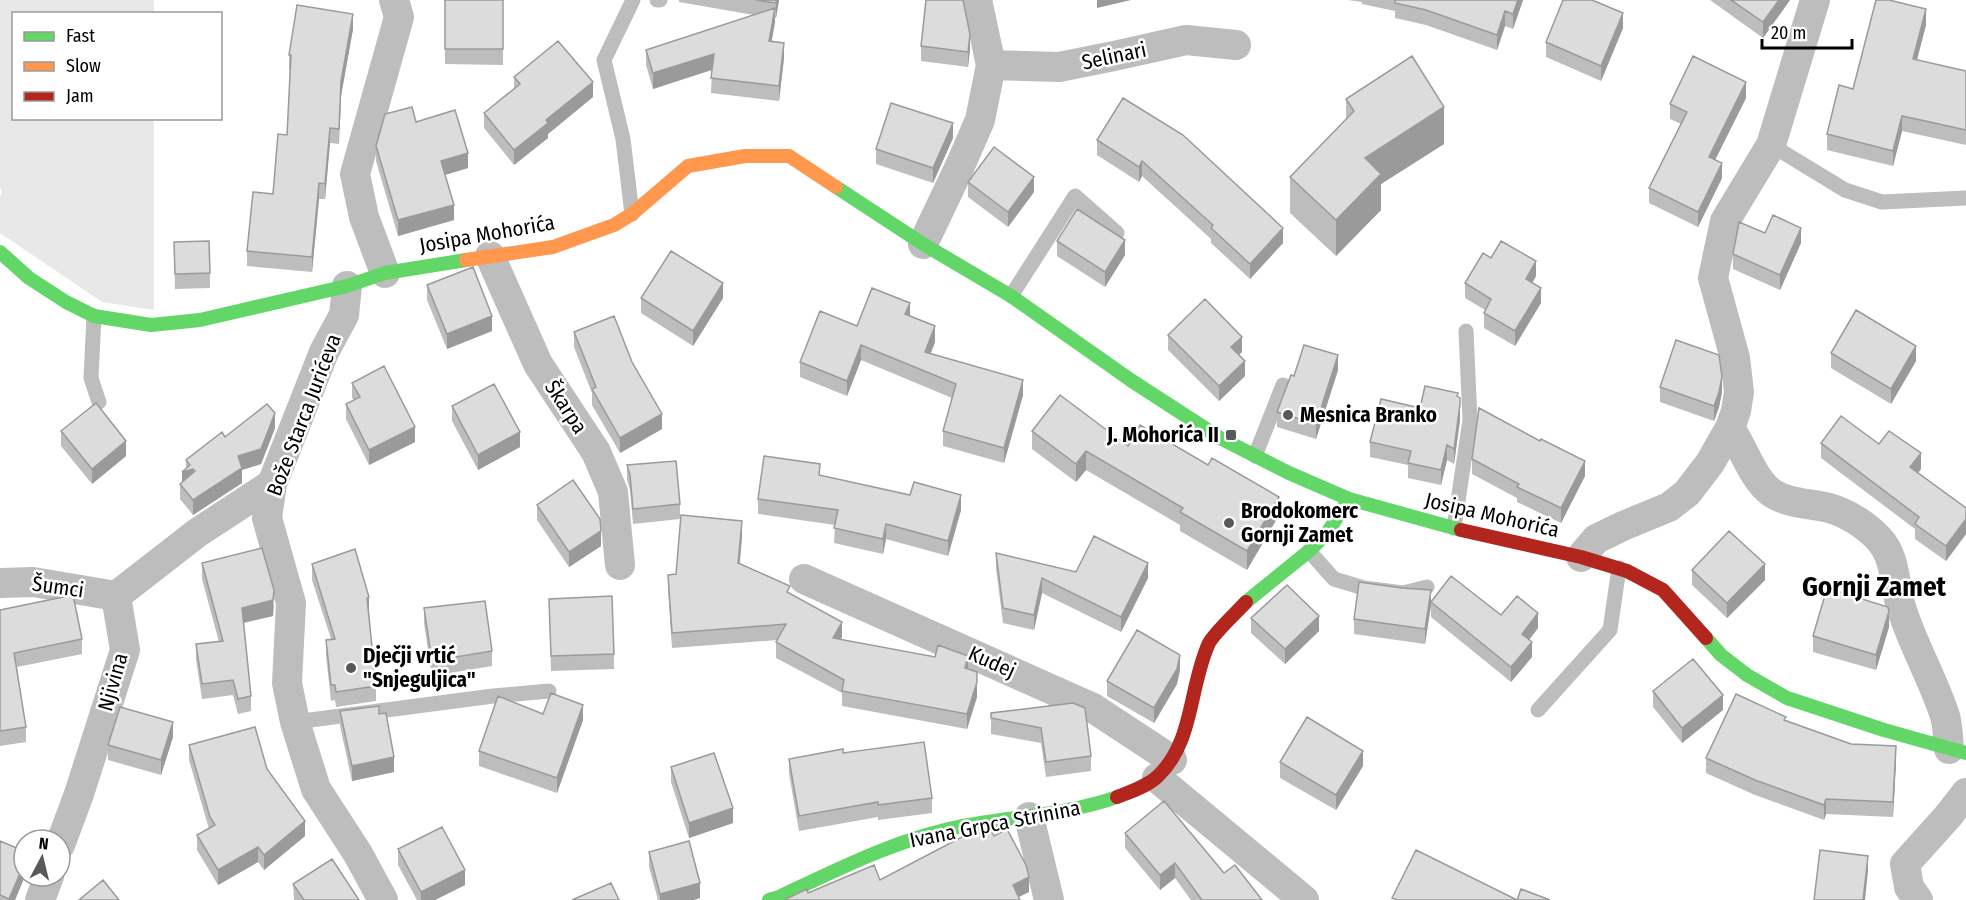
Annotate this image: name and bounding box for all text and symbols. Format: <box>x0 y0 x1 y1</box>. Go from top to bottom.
legend <box>12 12 222 120</box>
scale bar <box>1762 12 1852 50</box>
text: 20 m <box>1771 22 1806 44</box>
text: Fast <box>66 25 95 47</box>
street label: Selinari <box>1079 36 1149 76</box>
text: Slow <box>66 55 101 77</box>
text: Jam <box>66 85 94 107</box>
street label: Josipa Mohorića <box>417 209 557 259</box>
street label: Bože Starca Jurićeva <box>261 330 347 500</box>
street label: Škarpa <box>539 375 593 439</box>
place label: Mesnica Branko <box>1300 402 1437 428</box>
marker: Mesnica Branko <box>1281 408 1295 422</box>
place label: J. Mohorića II <box>1106 422 1219 448</box>
marker: J. Mohorića II <box>1224 428 1238 442</box>
street label: Josipa Mohorića <box>1422 487 1562 543</box>
place label: Brodokomerc Gornji Zamet <box>1241 498 1359 548</box>
marker: Brodokomerc Gornji Zamet <box>1222 516 1236 530</box>
street label: Šumci <box>31 571 85 603</box>
district label: Gornji Zamet <box>1802 571 1947 603</box>
street label: Kudej <box>964 640 1020 684</box>
place label: Dječji vrtić "Snjeguljica" <box>363 643 476 693</box>
street label: Njivina <box>92 650 134 714</box>
marker: Dječji vrtić "Snjeguljica" <box>344 661 358 675</box>
street label: Ivana Grpca Strinina <box>907 795 1083 853</box>
north arrow <box>12 828 72 888</box>
text: N <box>38 834 50 854</box>

